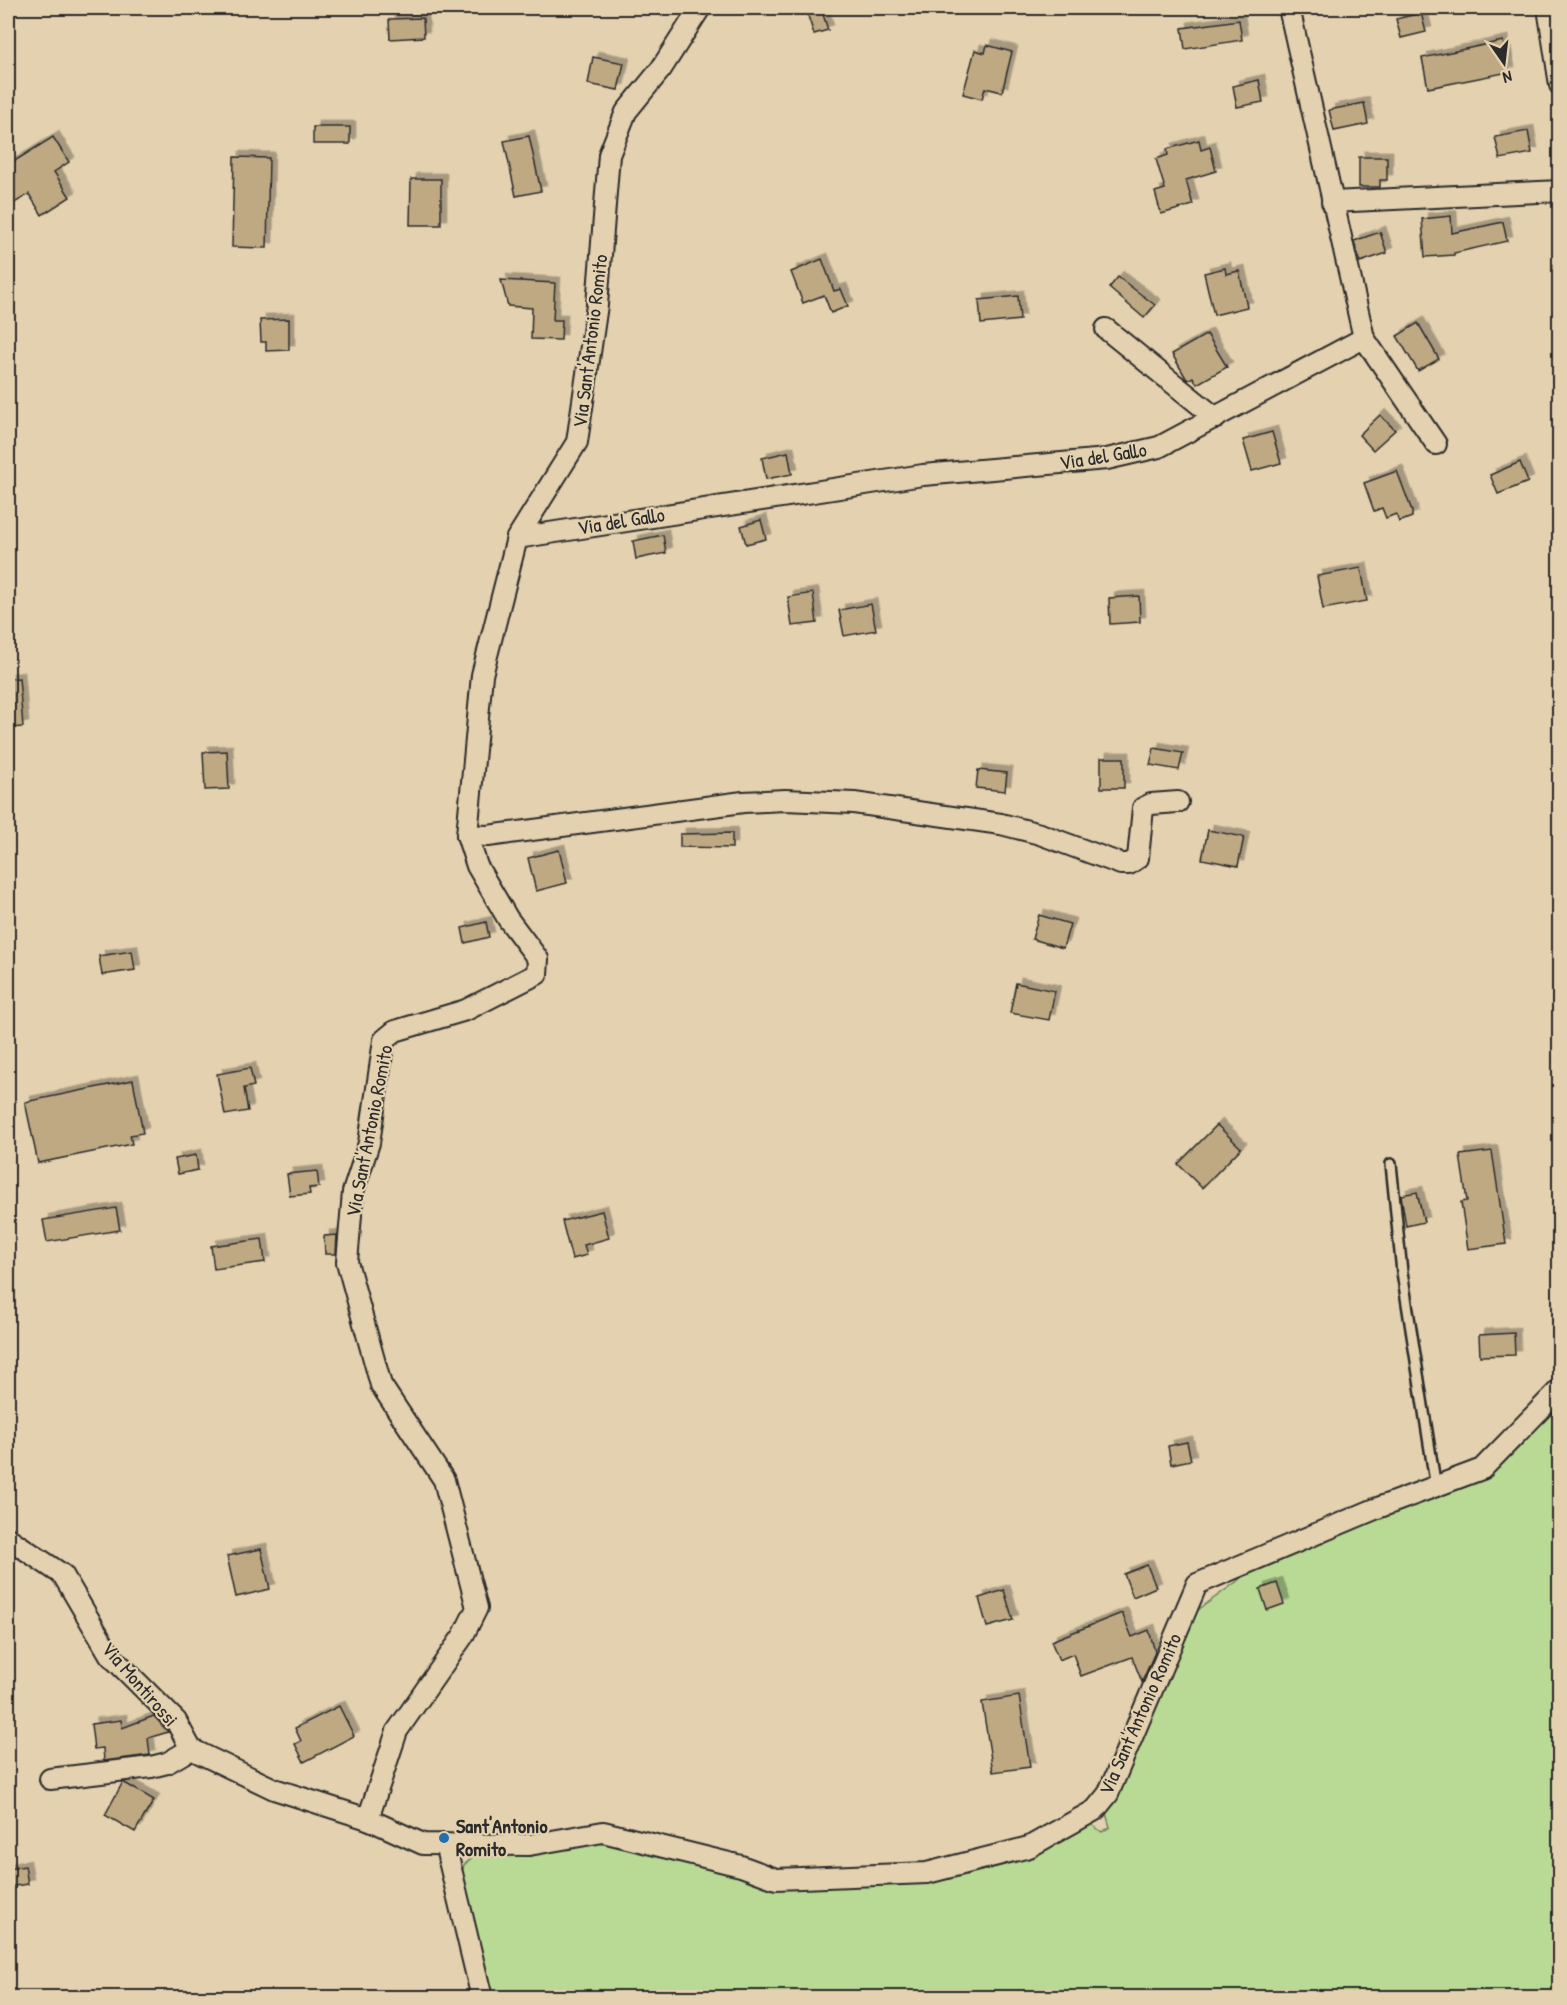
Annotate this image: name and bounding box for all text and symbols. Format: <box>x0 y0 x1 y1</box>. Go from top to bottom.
north arrow <box>1474 33 1534 93</box>
text: N <box>1500 66 1514 89</box>
street label: Via Sant'Antonio Romito <box>565 253 614 429</box>
street label: Via del Gallo <box>1057 435 1148 476</box>
street label: Via del Gallo <box>575 500 666 541</box>
street label: Via Sant'Antonio Romito <box>339 1043 398 1219</box>
street label: Via Sant'Antonio Romito <box>1092 1629 1187 1799</box>
street label: Via Montirossi <box>96 1636 185 1732</box>
place label: Sant'Antonio Romito <box>456 1812 548 1862</box>
marker: Sant'Antonio Romito <box>437 1831 451 1845</box>

